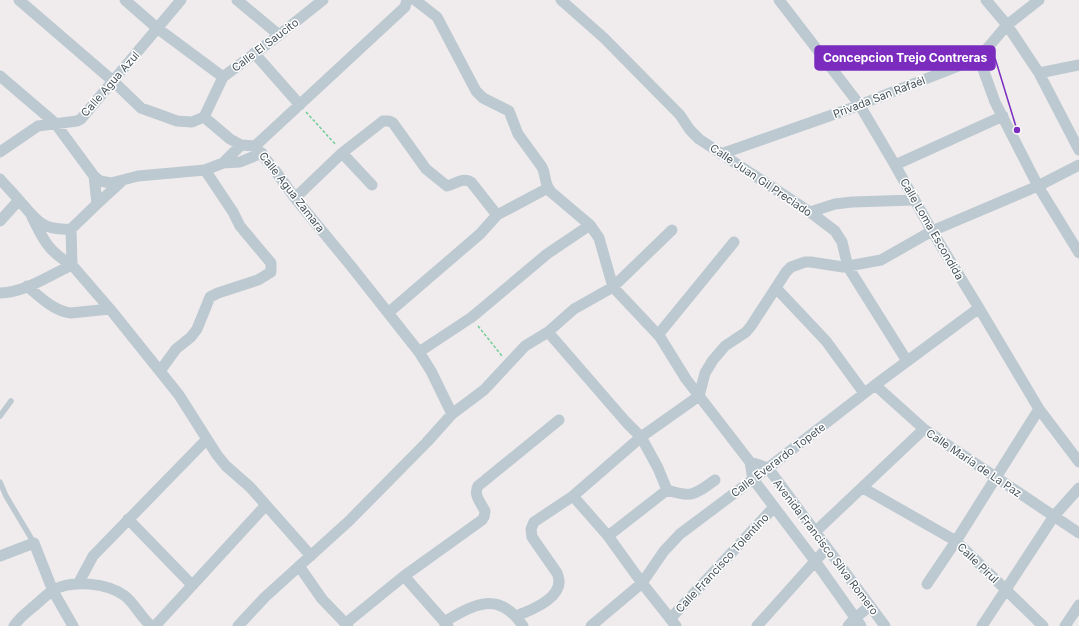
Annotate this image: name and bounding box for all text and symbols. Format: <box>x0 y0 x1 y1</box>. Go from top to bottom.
street label: Calle El Saucito <box>229 15 302 75</box>
callout: Concepcion Trejo Contreras <box>815 46 995 70</box>
street label: Calle Agua Azul <box>78 48 142 120</box>
text: Concepcion Trejo Contreras <box>823 50 987 65</box>
street label: Privada San Rafaél <box>831 73 927 121</box>
street label: Calle Juan Gil Preciado <box>707 141 815 220</box>
street label: Calle Agua Zamara <box>256 149 328 235</box>
street label: Calle Loma Escondida <box>897 176 967 282</box>
street label: Calle Everardo Topete <box>728 420 828 500</box>
street label: Calle María de La Paz <box>923 426 1025 500</box>
street label: Avenida Francisco Silva Romero <box>770 476 882 618</box>
street label: Calle Francisco Tolentino <box>672 510 772 616</box>
street label: Calle Pirul <box>954 540 1002 586</box>

